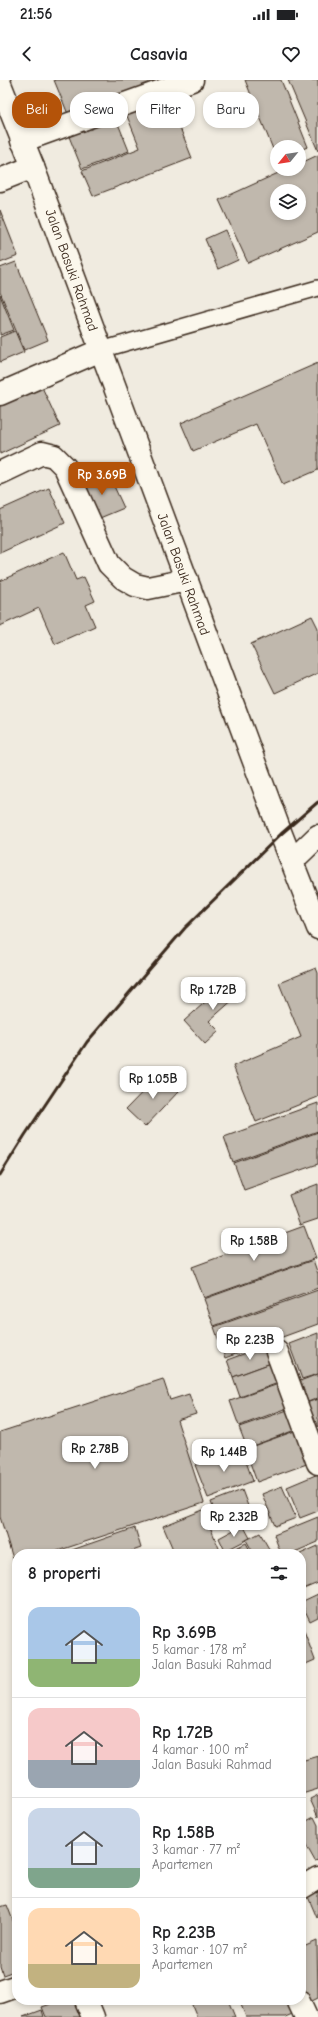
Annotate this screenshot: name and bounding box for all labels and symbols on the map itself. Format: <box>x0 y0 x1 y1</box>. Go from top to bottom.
north arrow <box>270 140 306 176</box>
street label: Jalan Basuki Rahmad <box>41 207 102 334</box>
pin: Rp 3.69B <box>61 462 143 496</box>
street label: Jalan Basuki Rahmad <box>153 511 214 638</box>
pin: Rp 1.72B <box>172 977 254 1011</box>
pin: Rp 1.05B <box>112 1066 194 1100</box>
pin: Rp 1.58B <box>213 1228 295 1262</box>
pin: Rp 2.23B <box>209 1327 291 1361</box>
pin: Rp 2.78B <box>54 1436 136 1470</box>
pin: Rp 1.44B <box>183 1439 265 1473</box>
pin: Rp 2.32B <box>193 1504 275 1538</box>

